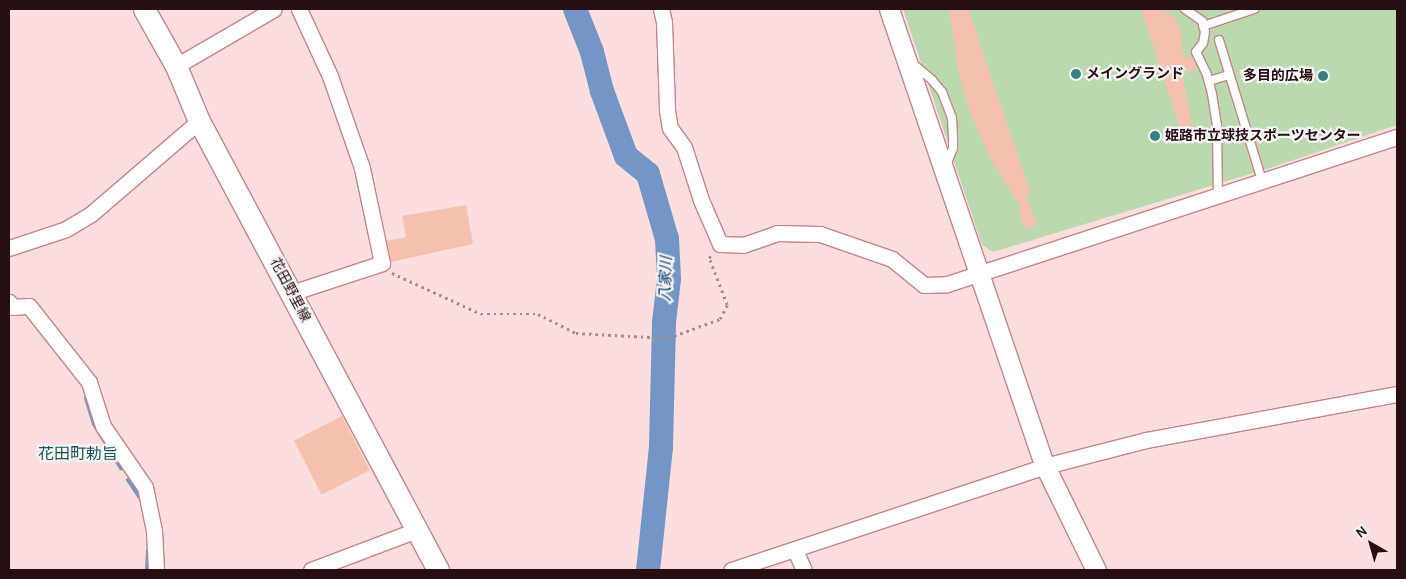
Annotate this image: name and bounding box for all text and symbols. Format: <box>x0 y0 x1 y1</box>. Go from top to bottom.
place label: メイングランド <box>1086 66 1184 82</box>
marker: メイングランド <box>1070 68 1082 80</box>
place label: 多目的広場 <box>1243 68 1313 84</box>
marker: 多目的広場 <box>1317 70 1329 82</box>
place label: 姫路市立球技スポーツセンター <box>1165 128 1361 144</box>
marker: 姫路市立球技スポーツセンター <box>1149 130 1161 142</box>
street label: 花田野里線 <box>266 255 314 325</box>
water label: 八家川 <box>656 256 676 302</box>
district label: 花田町勅旨 <box>38 444 118 464</box>
north arrow <box>1346 519 1396 569</box>
text: N <box>1352 522 1371 542</box>

